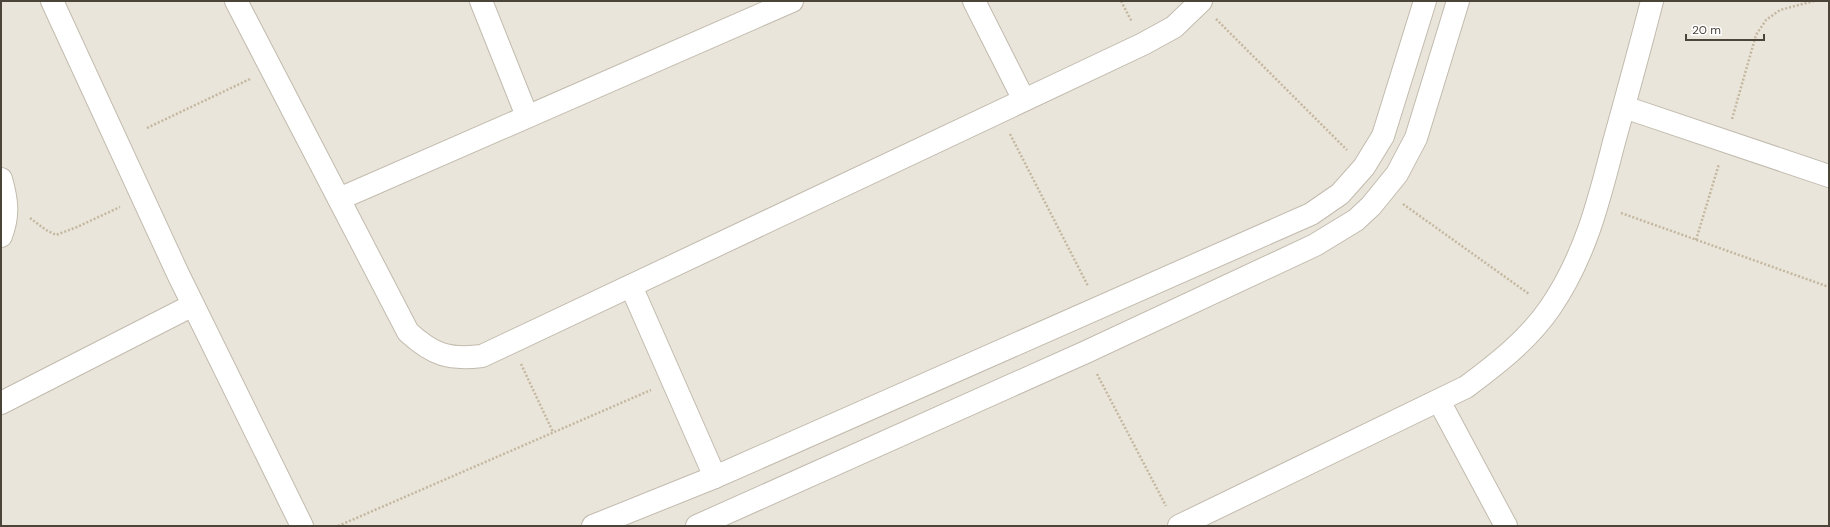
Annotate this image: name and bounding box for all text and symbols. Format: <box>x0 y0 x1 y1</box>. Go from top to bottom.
scale bar <box>1686 16 1764 42</box>
text: 20 m <box>1692 22 1721 38</box>

